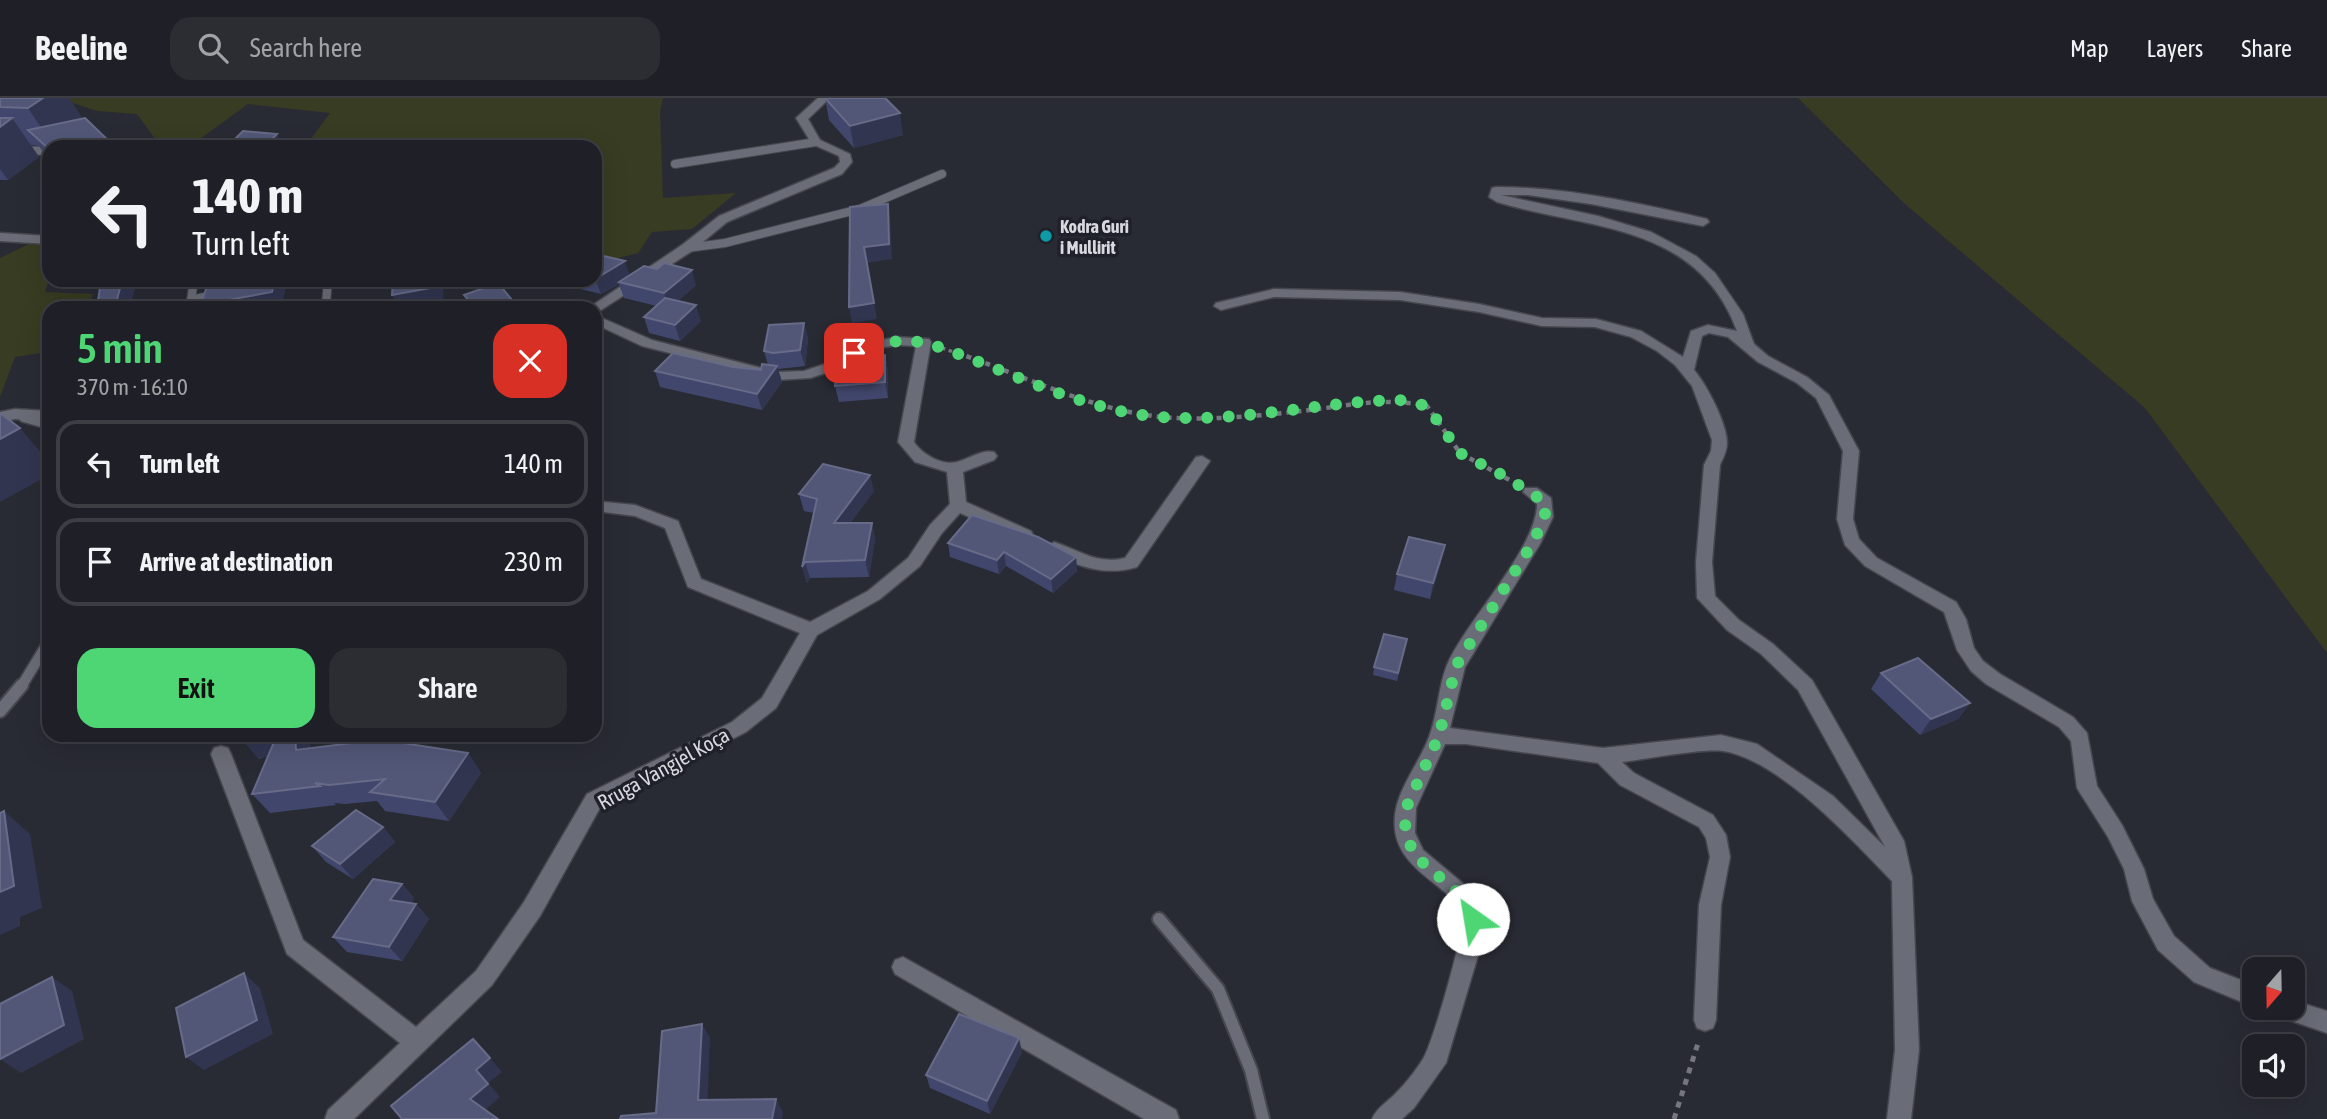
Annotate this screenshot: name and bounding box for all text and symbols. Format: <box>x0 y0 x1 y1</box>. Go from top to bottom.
search box <box>170 17 660 80</box>
text: Beeline <box>35 29 128 67</box>
icon: search <box>194 29 232 67</box>
text: Search here <box>250 33 362 63</box>
text: Map <box>2070 35 2109 62</box>
text: Layers <box>2147 35 2203 62</box>
text: Share <box>2241 35 2292 62</box>
text: 140 m <box>192 167 303 223</box>
icon: left <box>77 168 168 259</box>
place label: Kodra Guri i Mullirit <box>1060 216 1129 258</box>
text: Turn left <box>192 225 290 262</box>
marker: Kodra Guri i Mullirit <box>1038 228 1054 244</box>
pin <box>824 323 884 383</box>
text: 5 min <box>77 324 163 372</box>
button: close <box>493 324 567 398</box>
icon: arrive <box>835 334 873 372</box>
text: 370 m · 16:10 <box>77 374 188 400</box>
icon: left <box>81 445 119 483</box>
text: Turn left <box>140 449 220 479</box>
text: 140 m <box>504 449 563 479</box>
icon: arrive <box>81 543 119 581</box>
text: Arrive at destination <box>140 547 333 577</box>
text: 230 m <box>504 547 563 577</box>
button: Exit <box>77 648 315 728</box>
button: Share <box>329 648 567 728</box>
street label: Rruga Vangjel Koça <box>593 722 733 814</box>
position arrow <box>1436 882 1510 956</box>
north arrow <box>2242 957 2305 1020</box>
map controls <box>2242 957 2305 1097</box>
button: sound <box>2242 1034 2305 1097</box>

